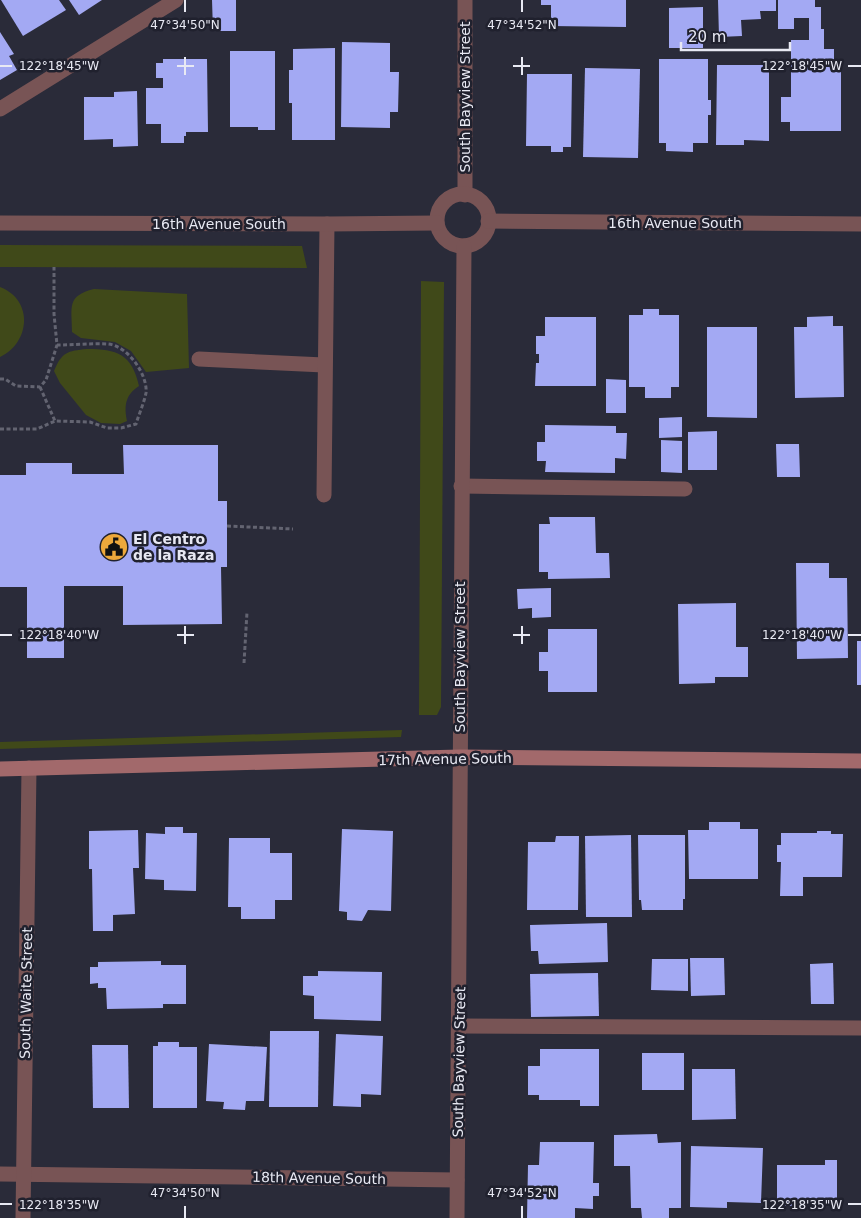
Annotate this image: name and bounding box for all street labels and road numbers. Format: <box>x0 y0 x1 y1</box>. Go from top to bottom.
street label: South Bayview Street <box>457 21 473 172</box>
street label: 16th Avenue South <box>608 215 742 231</box>
street label: 16th Avenue South <box>152 216 286 232</box>
street label: South Bayview Street <box>452 581 468 732</box>
street label: 17th Avenue South <box>378 750 512 768</box>
street label: South Waite Street <box>17 927 35 1059</box>
street label: South Bayview Street <box>450 986 468 1138</box>
street label: 18th Avenue South <box>252 1169 386 1187</box>

